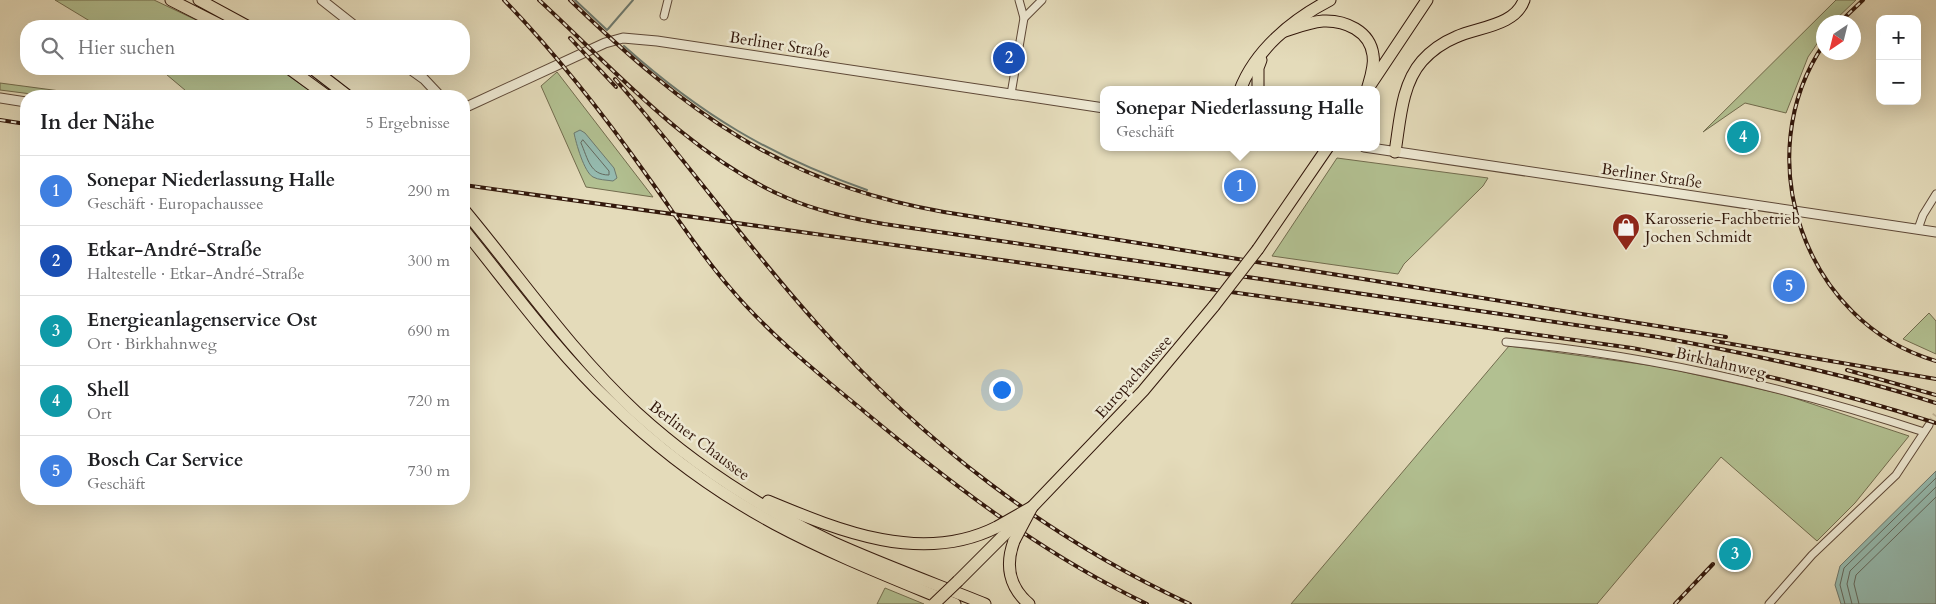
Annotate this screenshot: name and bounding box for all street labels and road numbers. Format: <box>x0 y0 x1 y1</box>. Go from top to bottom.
street label: Berliner Straße <box>728 26 832 64</box>
street label: Berliner Straße <box>1600 158 1704 194</box>
street label: Europachaussee <box>1090 330 1177 423</box>
street label: Birkhahnweg <box>1673 342 1768 384</box>
street label: Berliner Chaussee <box>644 396 754 486</box>

